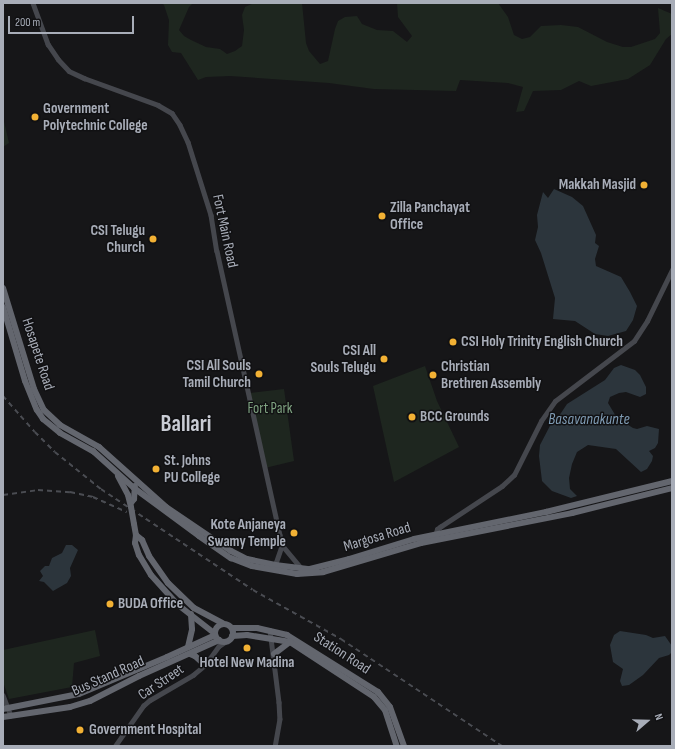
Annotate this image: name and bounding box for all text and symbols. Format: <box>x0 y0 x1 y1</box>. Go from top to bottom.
scale bar <box>10 8 136 34</box>
text: 200 m <box>15 15 40 30</box>
place label: Government Polytechnic College <box>43 99 148 134</box>
marker: Government Polytechnic College <box>30 112 40 122</box>
place label: Makkah Masjid <box>559 176 636 194</box>
marker: Makkah Masjid <box>639 180 649 190</box>
street label: Fort Main Road <box>208 193 242 269</box>
place label: Zilla Panchayat Office <box>390 198 470 233</box>
marker: Zilla Panchayat Office <box>377 211 387 221</box>
place label: CSI Telugu Church <box>90 221 145 256</box>
marker: CSI Telugu Church <box>148 234 158 244</box>
street label: Hosapete Road <box>18 316 58 392</box>
place label: CSI Holy Trinity English Church <box>461 333 623 351</box>
marker: CSI Holy Trinity English Church <box>448 337 458 347</box>
place label: CSI All Souls Telugu <box>311 341 376 376</box>
marker: CSI All Souls Telugu <box>379 354 389 364</box>
place label: CSI All Souls Tamil Church <box>182 356 251 391</box>
place label: Christian Brethren Assembly <box>441 357 541 392</box>
marker: CSI All Souls Tamil Church <box>254 369 264 379</box>
marker: Christian Brethren Assembly <box>428 370 438 380</box>
park label: Fort Park <box>247 400 293 418</box>
place label: BCC Grounds <box>420 408 489 426</box>
district label: Ballari <box>161 410 211 438</box>
water label: Basavanakunte <box>548 410 630 430</box>
marker: BCC Grounds <box>407 412 417 422</box>
place label: St. Johns PU College <box>164 451 220 486</box>
marker: St. Johns PU College <box>151 464 161 474</box>
place label: Kote Anjaneya Swamy Temple <box>208 515 286 550</box>
street label: Margosa Road <box>341 518 413 556</box>
marker: Kote Anjaneya Swamy Temple <box>289 528 299 538</box>
place label: BUDA Office <box>118 595 183 613</box>
marker: BUDA Office <box>105 599 115 609</box>
street label: Station Road <box>310 628 374 678</box>
marker: Hotel New Madina <box>242 643 252 653</box>
street label: Bus Stand Road <box>69 652 147 700</box>
place label: Hotel New Madina <box>200 654 294 672</box>
street label: Car Street <box>135 660 187 704</box>
north arrow <box>627 701 667 741</box>
text: N <box>652 712 666 722</box>
place label: Government Hospital <box>89 721 202 739</box>
marker: Government Hospital <box>74 724 86 736</box>

